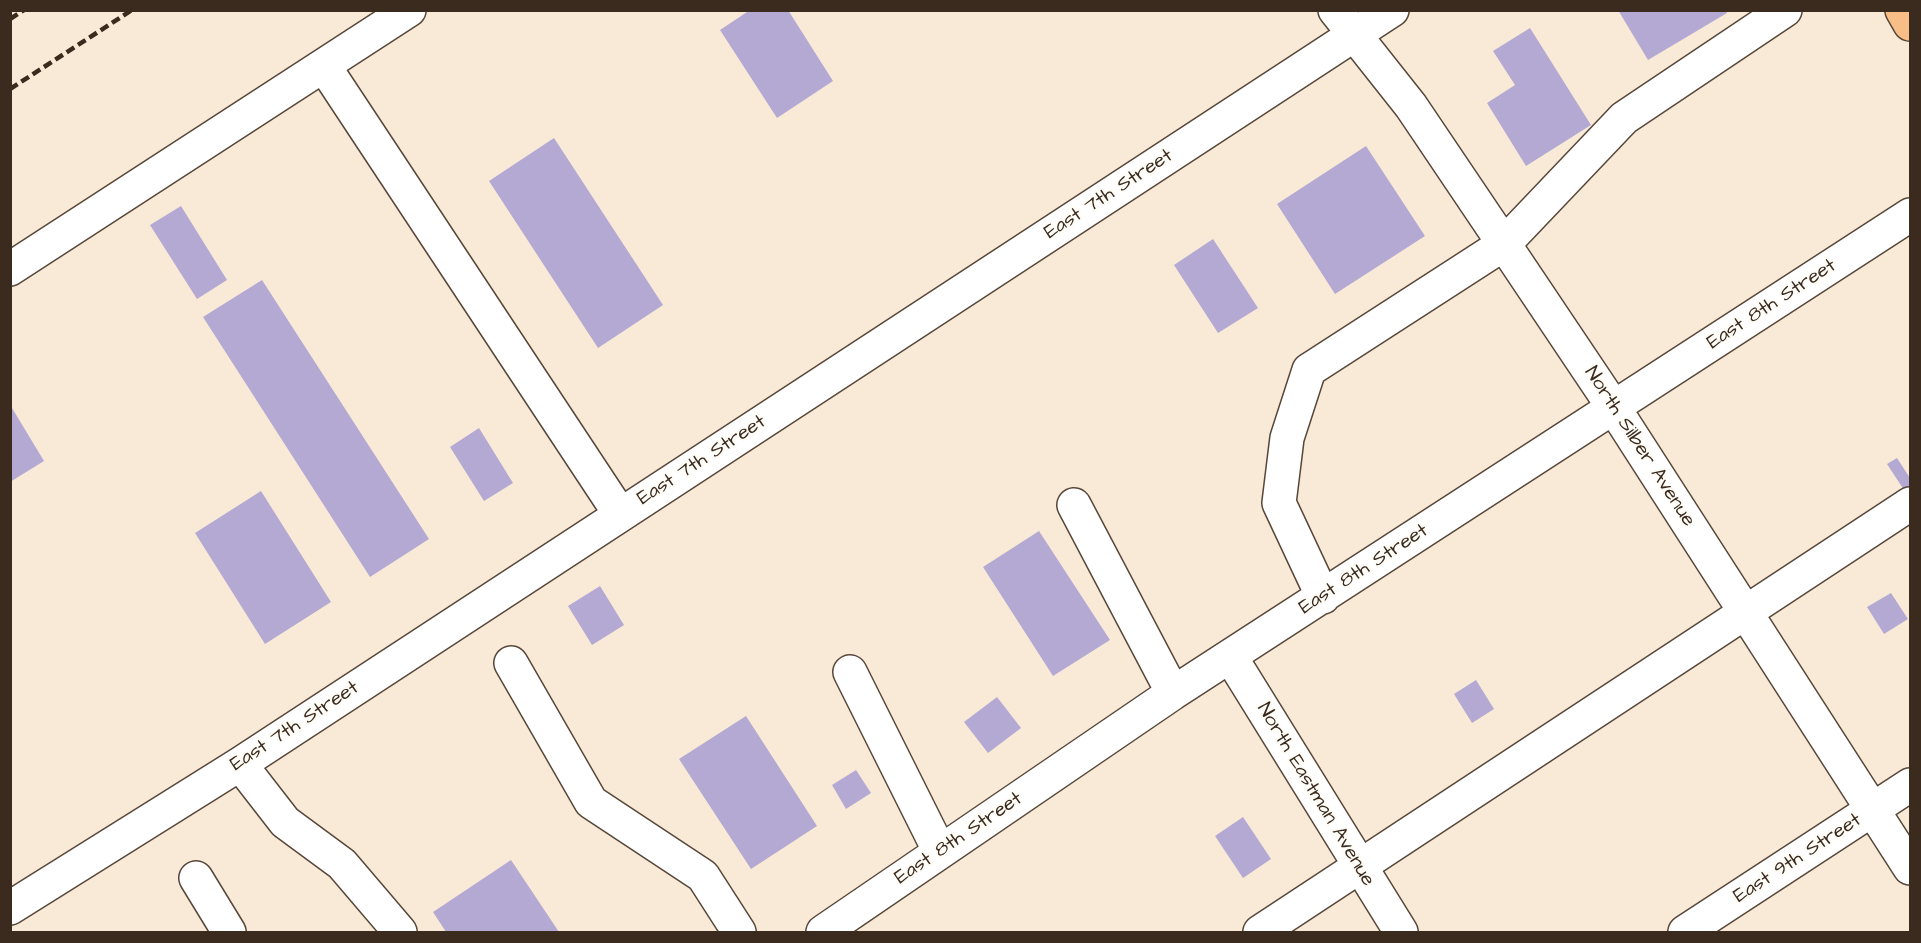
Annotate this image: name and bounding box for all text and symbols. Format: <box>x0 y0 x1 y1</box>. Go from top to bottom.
street label: East 7th Street <box>1040 145 1178 245</box>
street label: East 8th Street <box>1703 254 1841 356</box>
street label: North Silber Avenue <box>1578 363 1700 531</box>
street label: East 7th Street <box>633 411 771 511</box>
street label: East 8th Street <box>1295 519 1433 621</box>
street label: East 7th Street <box>226 677 364 777</box>
street label: North Eastman Avenue <box>1251 699 1379 891</box>
street label: East 8th Street <box>891 787 1027 891</box>
street label: East 9th Street <box>1730 809 1866 909</box>

